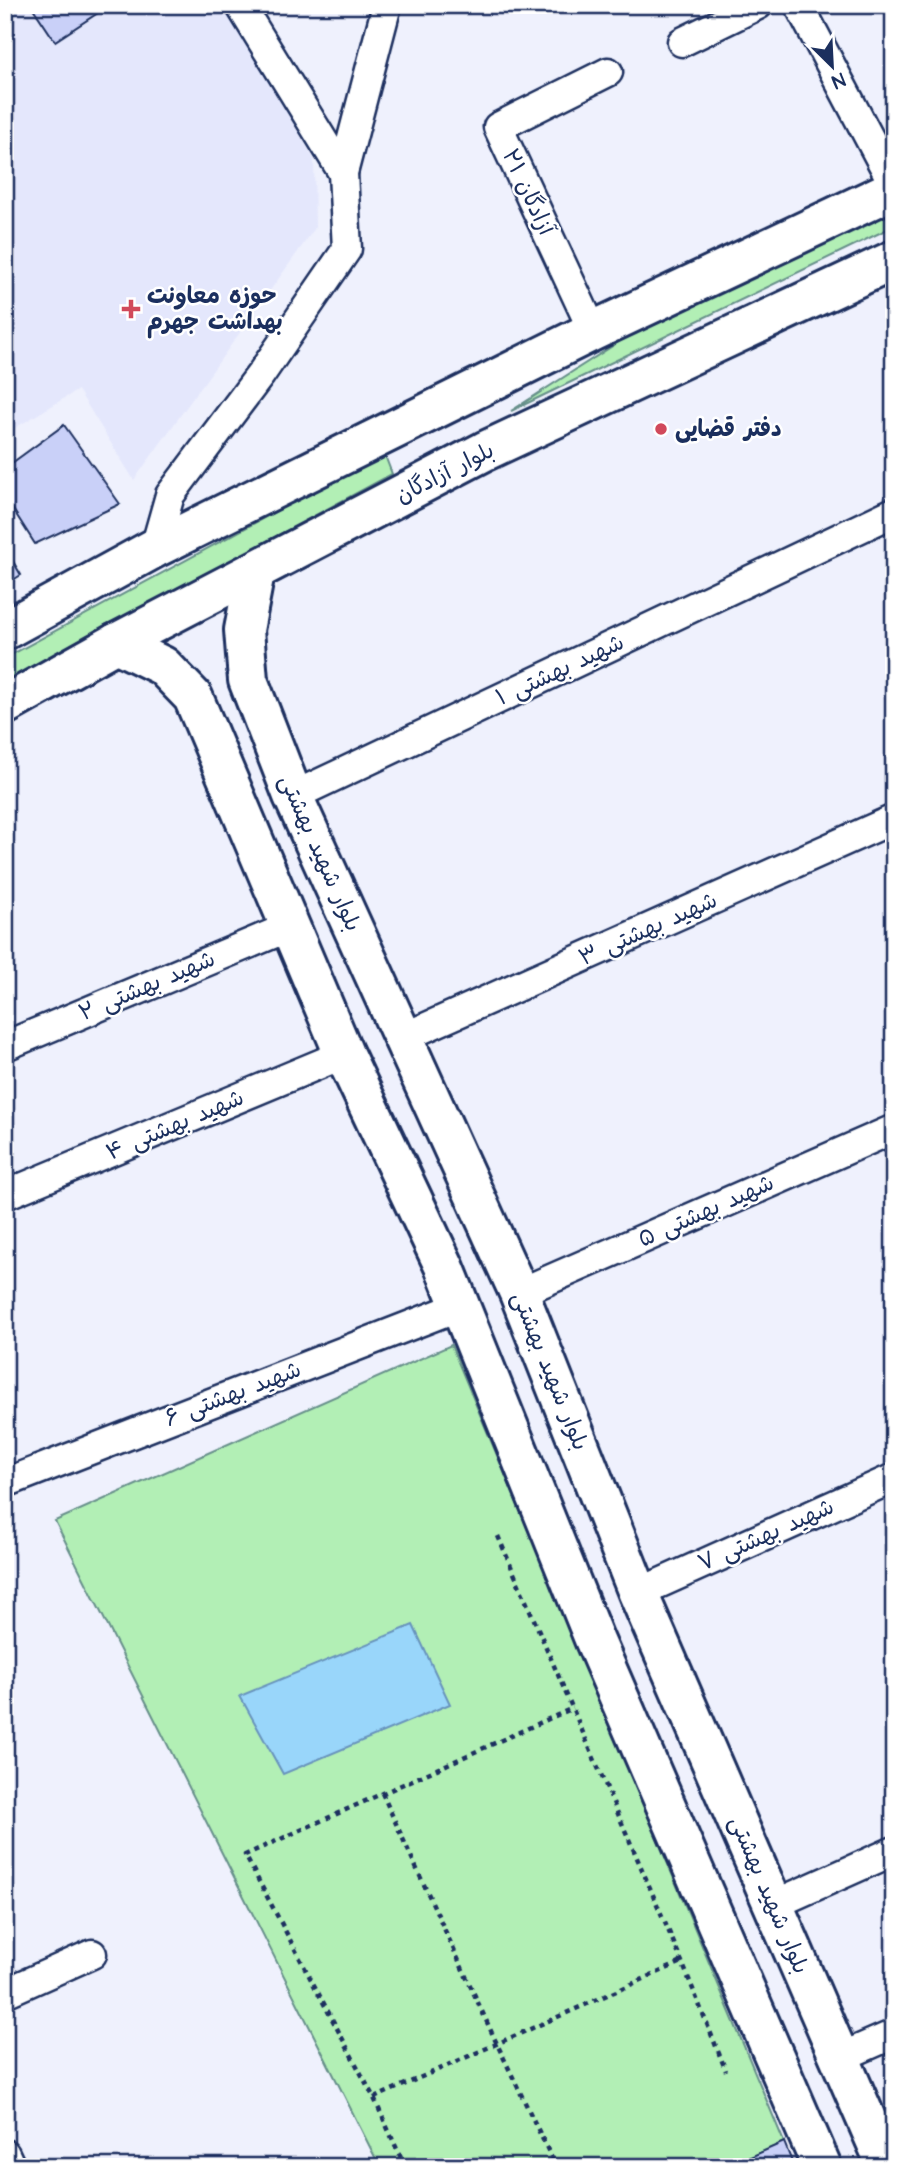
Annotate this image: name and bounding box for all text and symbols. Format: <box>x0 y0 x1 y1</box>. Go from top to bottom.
north arrow <box>797 32 867 102</box>
text: N <box>827 65 849 95</box>
street label: آزادگان ۲۱ <box>494 144 562 242</box>
place label: حوزه معاونت بهداشت جهرم <box>147 280 283 339</box>
marker: حوزه معاونت بهداشت جهرم <box>121 299 141 319</box>
place label: دفتر قضایی <box>675 413 782 445</box>
marker: دفتر قضایی <box>653 421 669 437</box>
street label: بلوار آزادگان <box>390 435 500 511</box>
street label: شهید بهشتی ۱ <box>491 626 629 714</box>
street label: بلوار شهید بهشتی <box>271 769 369 937</box>
street label: شهید بهشتی ۳ <box>574 884 722 974</box>
street label: شهید بهشتی ۲ <box>74 943 220 1029</box>
street label: شهید بهشتی ۴ <box>101 1082 249 1168</box>
street label: شهید بهشتی ۵ <box>633 1167 779 1255</box>
street label: بلوار شهید بهشتی <box>504 1287 596 1455</box>
street label: شهید بهشتی ۶ <box>160 1353 306 1435</box>
street label: شهید بهشتی ۷ <box>693 1491 839 1579</box>
street label: بلوار شهید بهشتی <box>721 1811 817 1979</box>

